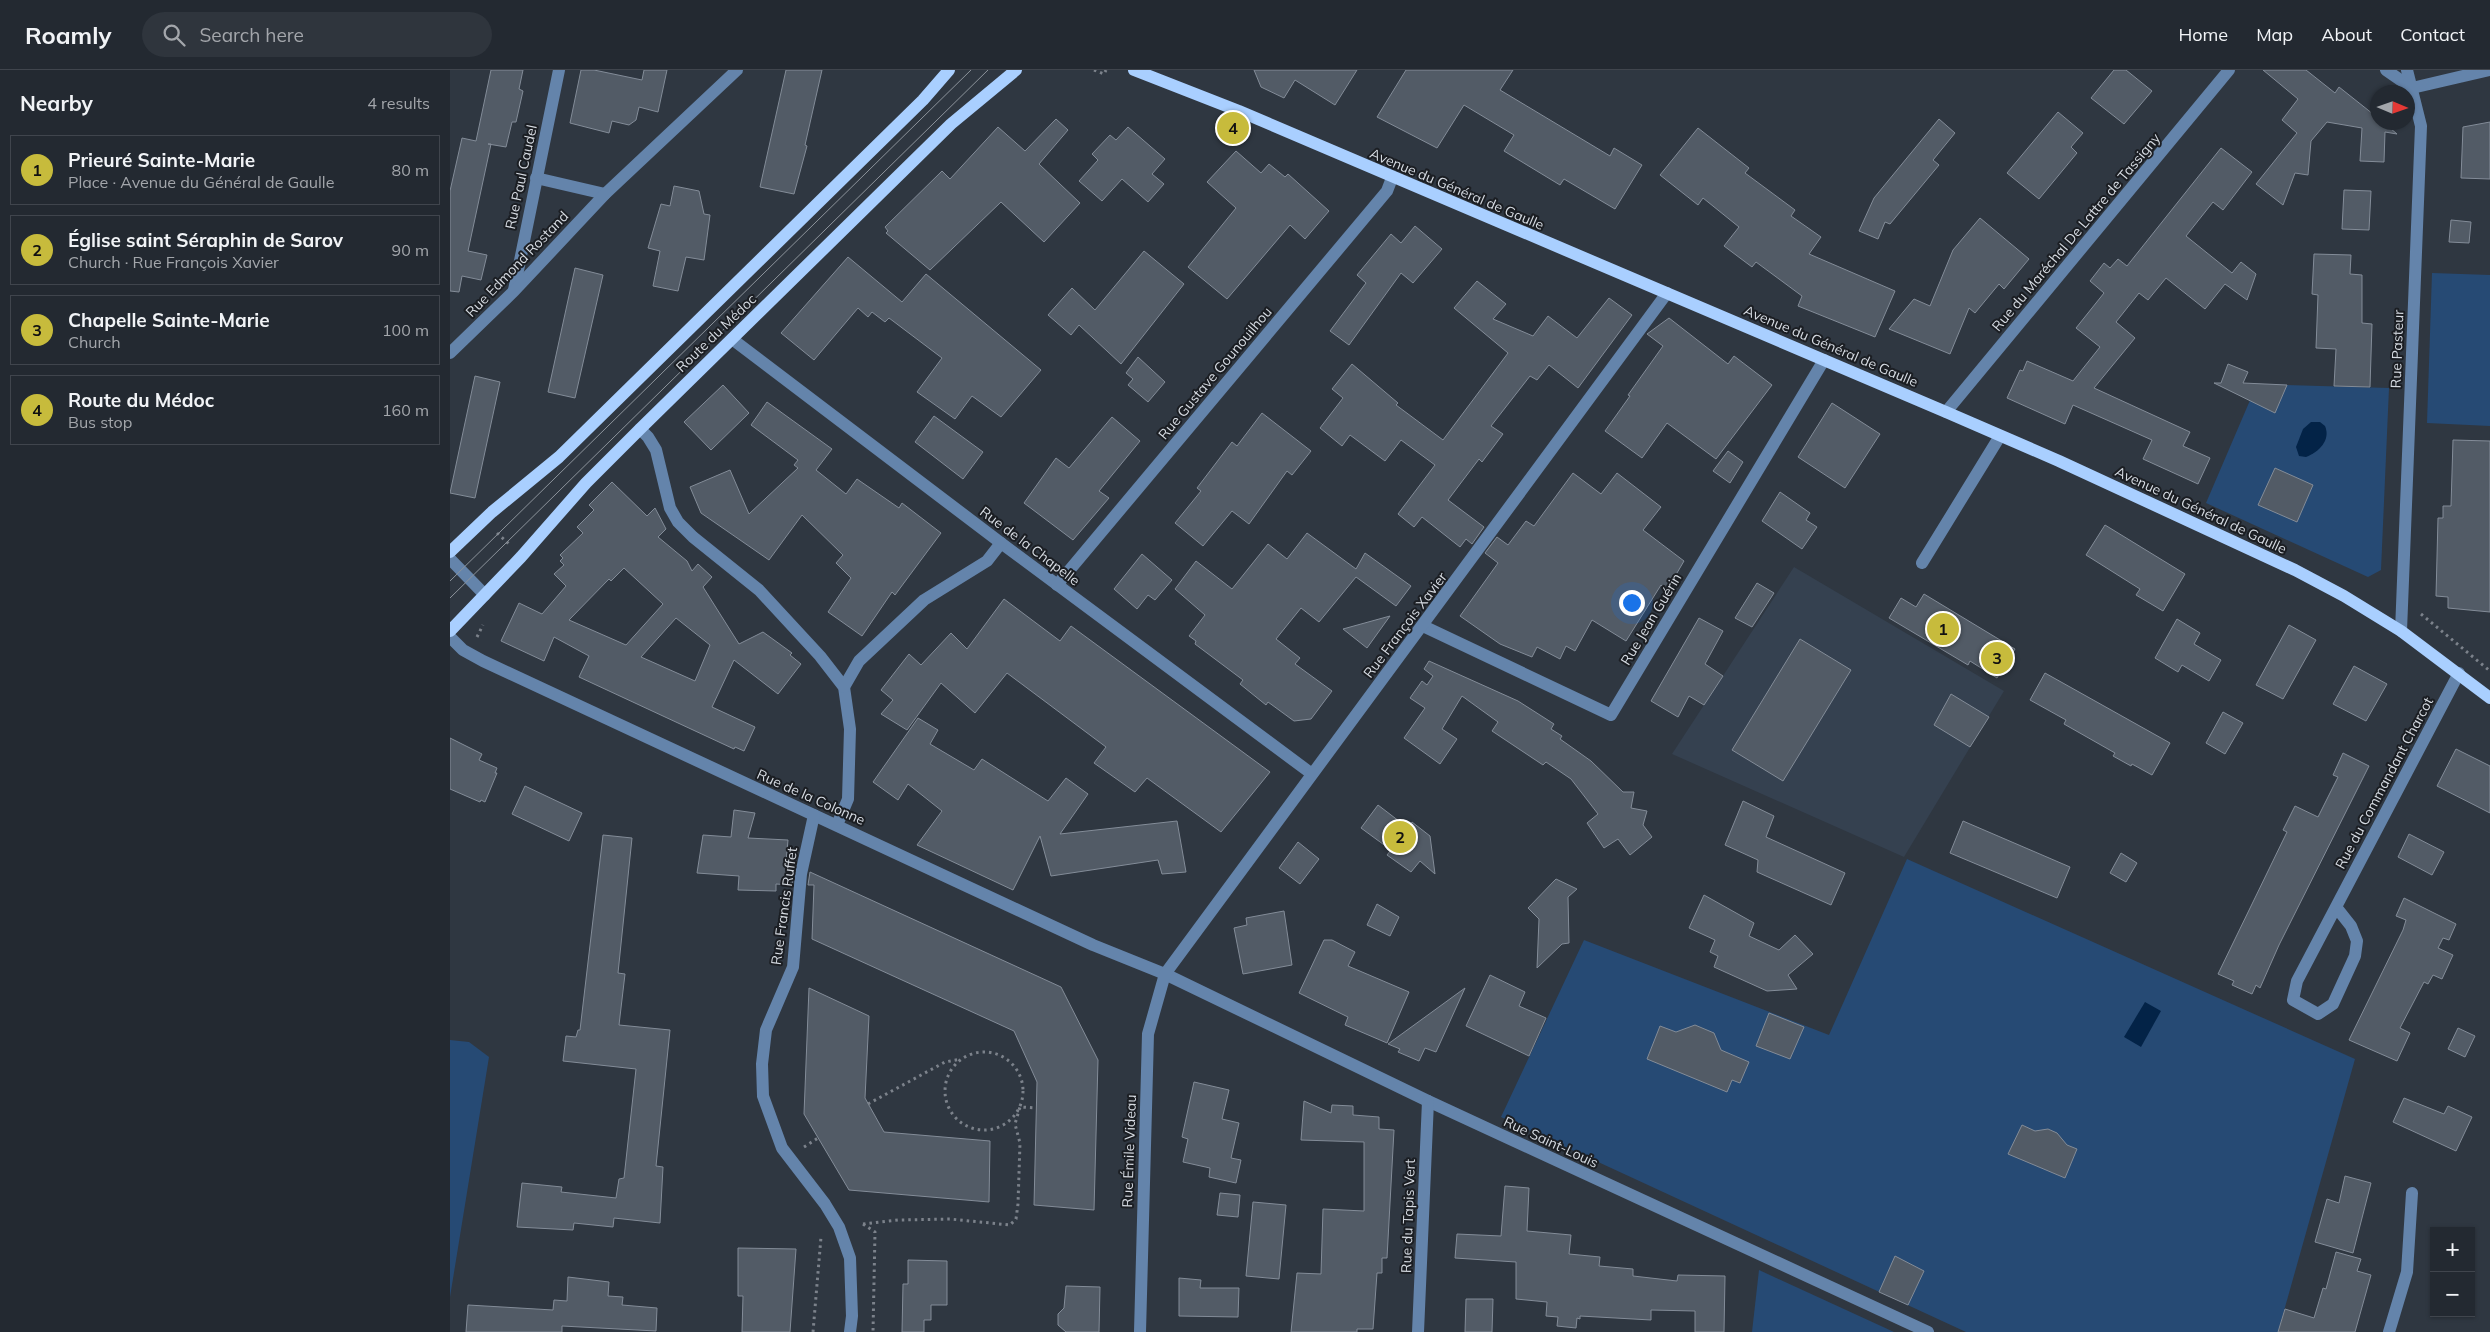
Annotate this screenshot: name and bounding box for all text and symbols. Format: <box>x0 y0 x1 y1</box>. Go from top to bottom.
search box <box>142 12 492 57</box>
text: Roamly <box>25 20 112 50</box>
icon: search <box>160 21 188 49</box>
text: Search here <box>200 23 304 47</box>
text: Home <box>2178 23 2228 46</box>
text: Map <box>2256 23 2293 46</box>
text: About <box>2321 23 2372 46</box>
text: Contact <box>2400 23 2465 46</box>
north arrow <box>2370 85 2415 130</box>
text: Nearby <box>20 90 93 116</box>
text: 4 results <box>367 93 430 113</box>
pin: 4 <box>1217 109 1249 147</box>
street label: Rue Paul Caudel <box>501 123 541 231</box>
street label: Rue du Maréchal De Lattre de Tassigny <box>1988 129 2165 335</box>
street label: Avenue du Général de Gaulle <box>1367 144 1547 234</box>
text: Prieuré Sainte-Marie <box>68 148 255 172</box>
text: 1 <box>32 160 42 180</box>
text: 80 m <box>392 160 429 180</box>
text: Place · Avenue du Général de Gaulle <box>68 172 334 192</box>
street label: Rue Edmond Rostand <box>462 207 572 321</box>
text: Église saint Séraphin de Sarov <box>68 228 343 252</box>
text: 2 <box>32 240 42 260</box>
text: 90 m <box>392 240 429 260</box>
text: Church · Rue François Xavier <box>68 252 279 272</box>
street label: Route du Médoc <box>672 290 760 376</box>
street label: Avenue du Général de Gaulle <box>1741 301 1921 391</box>
street label: Rue Gustave Gounouilhou <box>1154 303 1276 443</box>
text: Chapelle Sainte-Marie <box>68 308 270 332</box>
street label: Rue Pasteur <box>2387 308 2407 389</box>
text: 3 <box>32 320 42 340</box>
text: 100 m <box>382 320 429 340</box>
text: Church <box>68 332 121 352</box>
text: Route du Médoc <box>68 388 214 412</box>
text: 4 <box>32 400 42 420</box>
text: 160 m <box>382 400 429 420</box>
text: Bus stop <box>68 412 132 432</box>
street label: Avenue du Général de Gaulle <box>2112 462 2290 558</box>
street label: Rue de la Chapelle <box>976 503 1084 589</box>
street label: Rue François Xavier <box>1359 568 1451 682</box>
street label: Rue Jean Guérin <box>1616 570 1686 668</box>
your location <box>1619 590 1645 616</box>
pin: 1 <box>1927 610 1959 648</box>
pin: 3 <box>1981 639 2013 677</box>
street label: Rue du Commandant Charcot <box>2331 694 2437 872</box>
street label: Rue de la Colonne <box>754 765 868 829</box>
pin: 2 <box>1384 818 1416 856</box>
street label: Rue Francis Ruffet <box>767 846 801 966</box>
street label: Rue Émile Videau <box>1118 1094 1140 1208</box>
street label: Rue Saint-Louis <box>1501 1112 1601 1172</box>
street label: Rue du Tapis Vert <box>1397 1159 1419 1273</box>
map controls <box>2430 1227 2475 1317</box>
button: + <box>2430 1227 2475 1272</box>
button: − <box>2430 1272 2475 1317</box>

